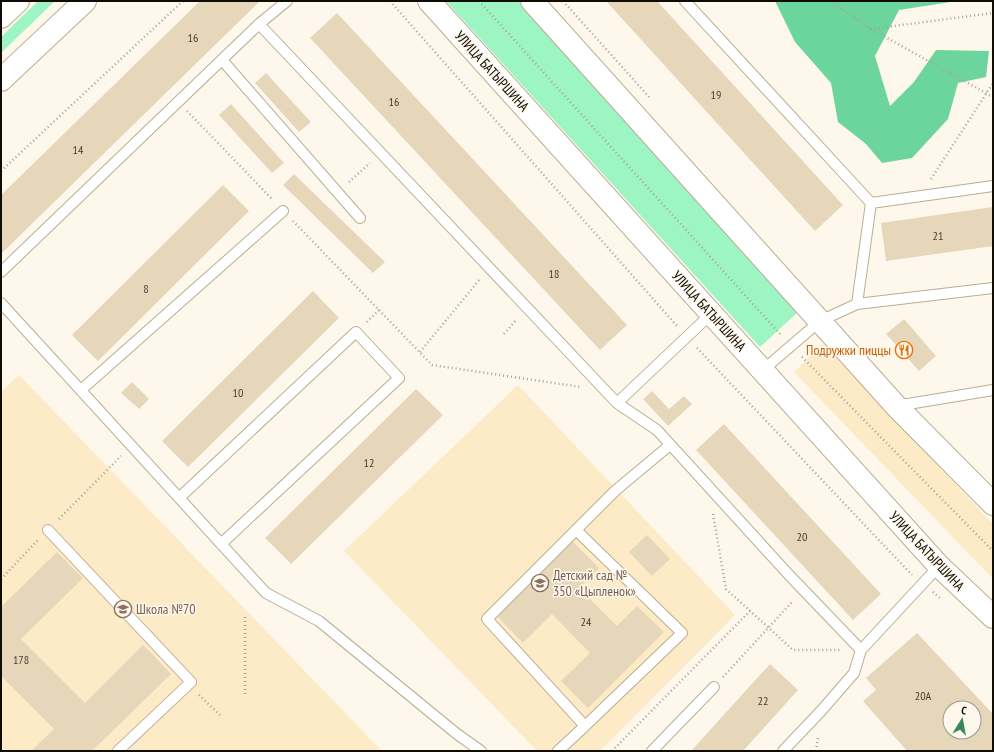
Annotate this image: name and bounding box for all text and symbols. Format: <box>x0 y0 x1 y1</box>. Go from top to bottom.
street label: УЛИЦА БАТЫРШИНА <box>451 27 533 115</box>
house number: 16 <box>188 30 198 45</box>
house number: 19 <box>711 87 721 102</box>
house number: 16 <box>389 94 399 109</box>
house number: 14 <box>73 142 84 157</box>
house number: 21 <box>933 228 943 243</box>
house number: 18 <box>549 266 559 281</box>
street label: УЛИЦА БАТЫРШИНА <box>668 267 750 355</box>
house number: 8 <box>143 281 149 296</box>
restaurant icon: Подружки пиццы <box>894 340 914 360</box>
place label: Подружки пиццы <box>806 341 891 359</box>
house number: 10 <box>233 385 243 400</box>
house number: 12 <box>364 455 374 470</box>
street label: УЛИЦА БАТЫРШИНА <box>885 507 969 595</box>
house number: 20 <box>797 529 807 544</box>
place label: Детский сад № 350 «Цыпленок» <box>553 566 636 600</box>
school or university icon: Детский сад № 350 «Цыпленок» <box>530 573 550 593</box>
school or university icon: Школа №70 <box>113 599 133 619</box>
place label: Школа №70 <box>136 600 196 618</box>
house number: 24 <box>581 614 592 629</box>
house number: 178 <box>13 652 29 667</box>
house number: 20А <box>915 688 932 703</box>
house number: 22 <box>758 693 768 708</box>
north arrow <box>942 700 982 740</box>
text: С <box>960 703 968 718</box>

